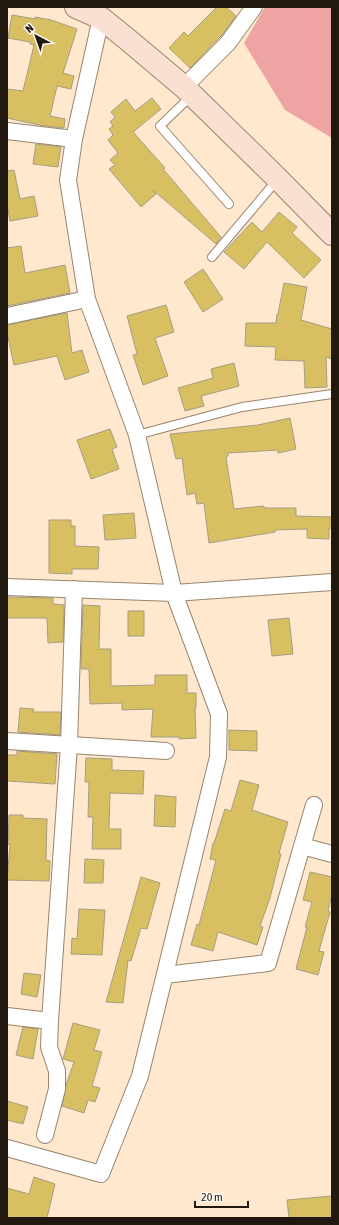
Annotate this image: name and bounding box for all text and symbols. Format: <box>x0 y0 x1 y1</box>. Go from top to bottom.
north arrow <box>16 16 56 56</box>
text: N <box>23 22 36 35</box>
scale bar <box>195 1183 248 1209</box>
text: 20 m <box>201 1190 223 1204</box>

